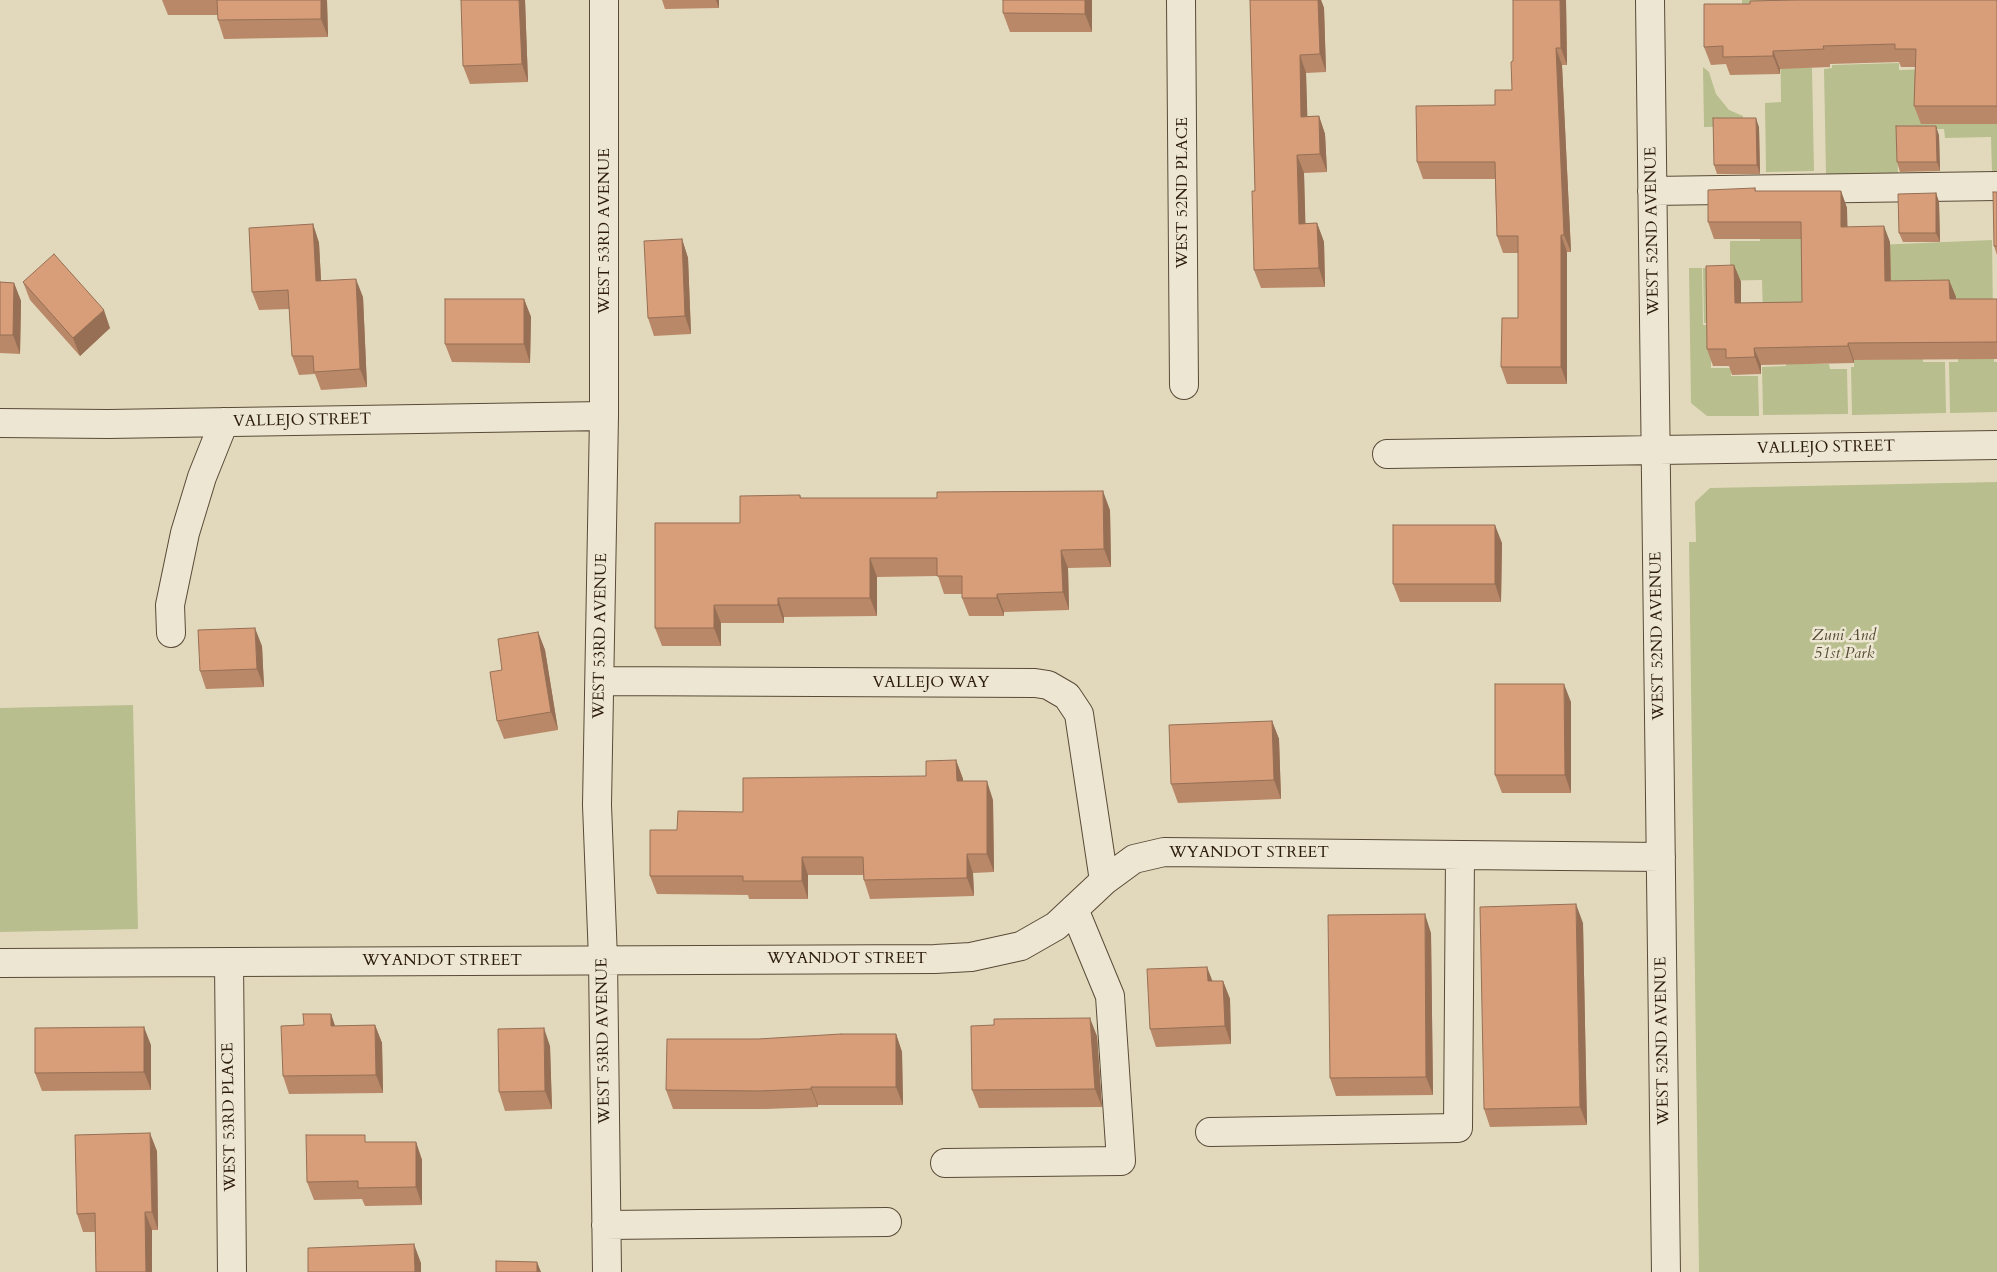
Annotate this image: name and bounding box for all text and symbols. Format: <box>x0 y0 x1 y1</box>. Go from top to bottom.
street label: WEST 52ND PLACE <box>1173 117 1193 269</box>
street label: WEST 52ND AVENUE <box>1642 147 1664 315</box>
street label: WEST 53RD AVENUE <box>595 148 615 314</box>
street label: VALLEJO STREET <box>233 410 371 432</box>
street label: VALLEJO STREET <box>1757 437 1895 459</box>
street label: WEST 52ND AVENUE <box>1647 552 1669 720</box>
street label: WEST 53RD AVENUE <box>590 553 612 719</box>
park label: Zuni And 51st Park <box>1812 626 1876 664</box>
street label: VALLEJO WAY <box>873 673 989 693</box>
street label: WYANDOT STREET <box>1169 843 1329 863</box>
street label: WYANDOT STREET <box>767 949 927 969</box>
street label: WYANDOT STREET <box>362 951 522 971</box>
street label: WEST 52ND AVENUE <box>1652 957 1674 1125</box>
street label: WEST 53RD AVENUE <box>593 958 615 1124</box>
street label: WEST 53RD PLACE <box>219 1042 241 1192</box>

